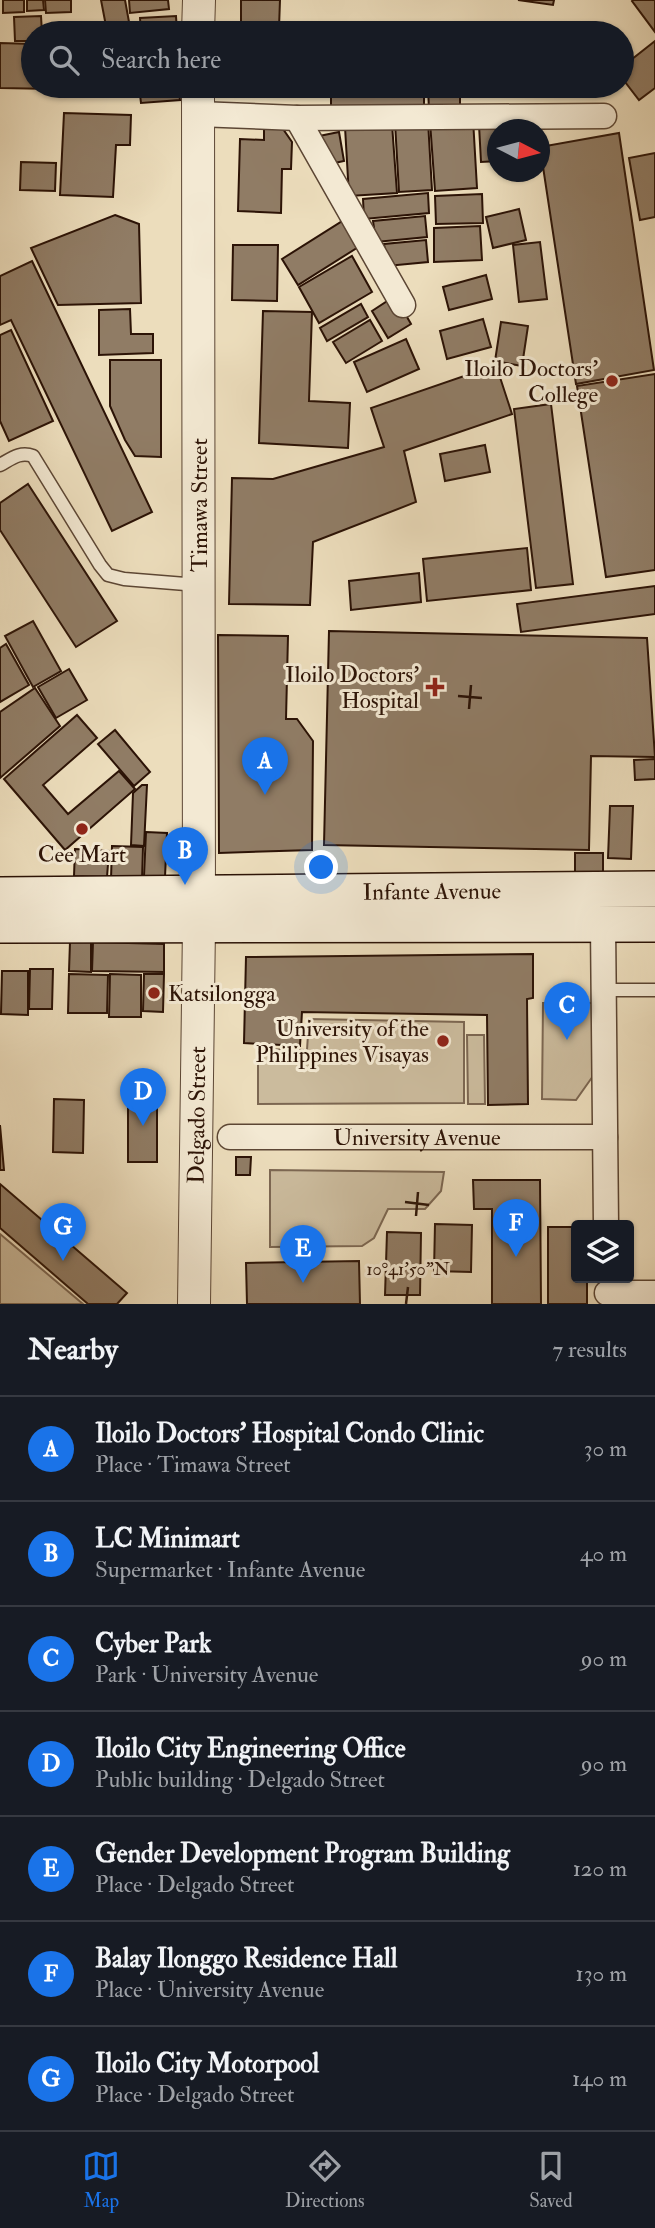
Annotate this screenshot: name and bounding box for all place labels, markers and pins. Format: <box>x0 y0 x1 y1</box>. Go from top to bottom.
place label: Iloilo Doctors' College <box>464 354 598 409</box>
marker: Iloilo Doctors' College <box>604 373 620 389</box>
place label: Iloilo Doctors' Hospital <box>285 660 419 716</box>
marker: Iloilo Doctors' Hospital <box>425 677 445 697</box>
pin: A <box>242 737 288 795</box>
marker: Cee Mart <box>74 821 90 837</box>
pin: B <box>162 827 208 885</box>
place label: Cee Mart <box>38 840 126 869</box>
place label: Katsilongga <box>168 979 276 1008</box>
pin: C <box>544 982 590 1040</box>
marker: Katsilongga <box>146 985 162 1001</box>
place label: University of the Philippines Visayas <box>255 1014 429 1070</box>
marker: University of the Philippines Visayas <box>435 1033 451 1049</box>
pin: D <box>120 1068 166 1126</box>
pin: F <box>493 1199 539 1257</box>
pin: G <box>40 1203 86 1261</box>
pin: E <box>280 1225 326 1283</box>

